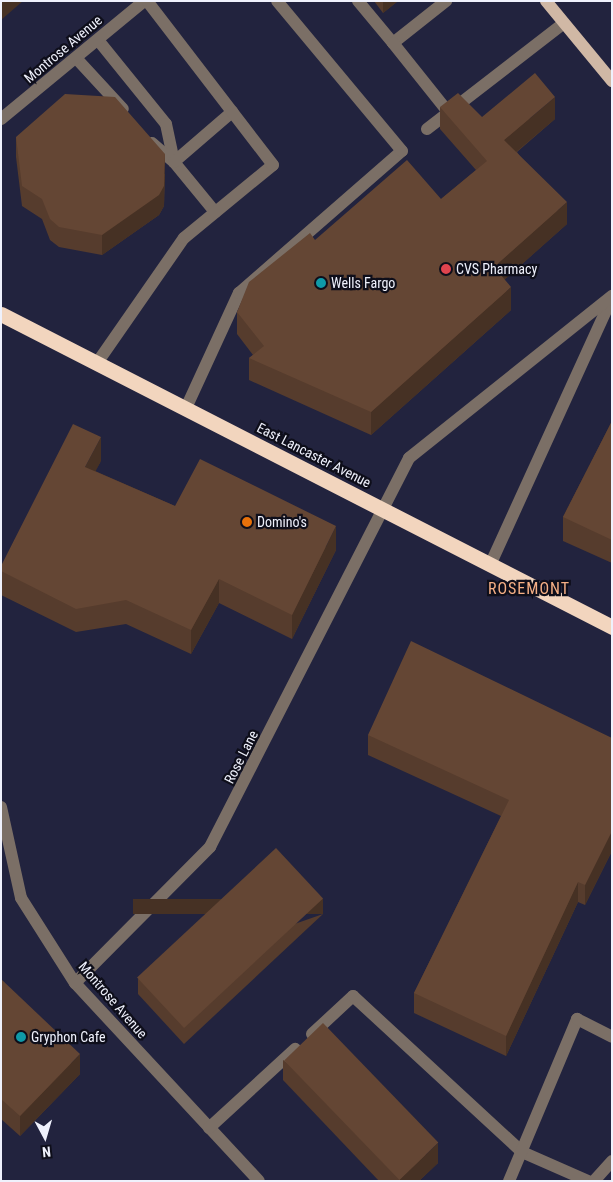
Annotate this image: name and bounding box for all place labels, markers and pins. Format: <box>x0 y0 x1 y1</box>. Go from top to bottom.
place label: CVS Pharmacy <box>456 261 537 277</box>
marker: CVS Pharmacy <box>440 263 452 275</box>
place label: Wells Fargo <box>331 275 395 291</box>
marker: Wells Fargo <box>315 277 327 289</box>
place label: Domino's <box>257 514 307 530</box>
marker: Domino's <box>241 516 253 528</box>
place label: Gryphon Cafe <box>31 1029 106 1045</box>
marker: Gryphon Cafe <box>15 1031 27 1043</box>

